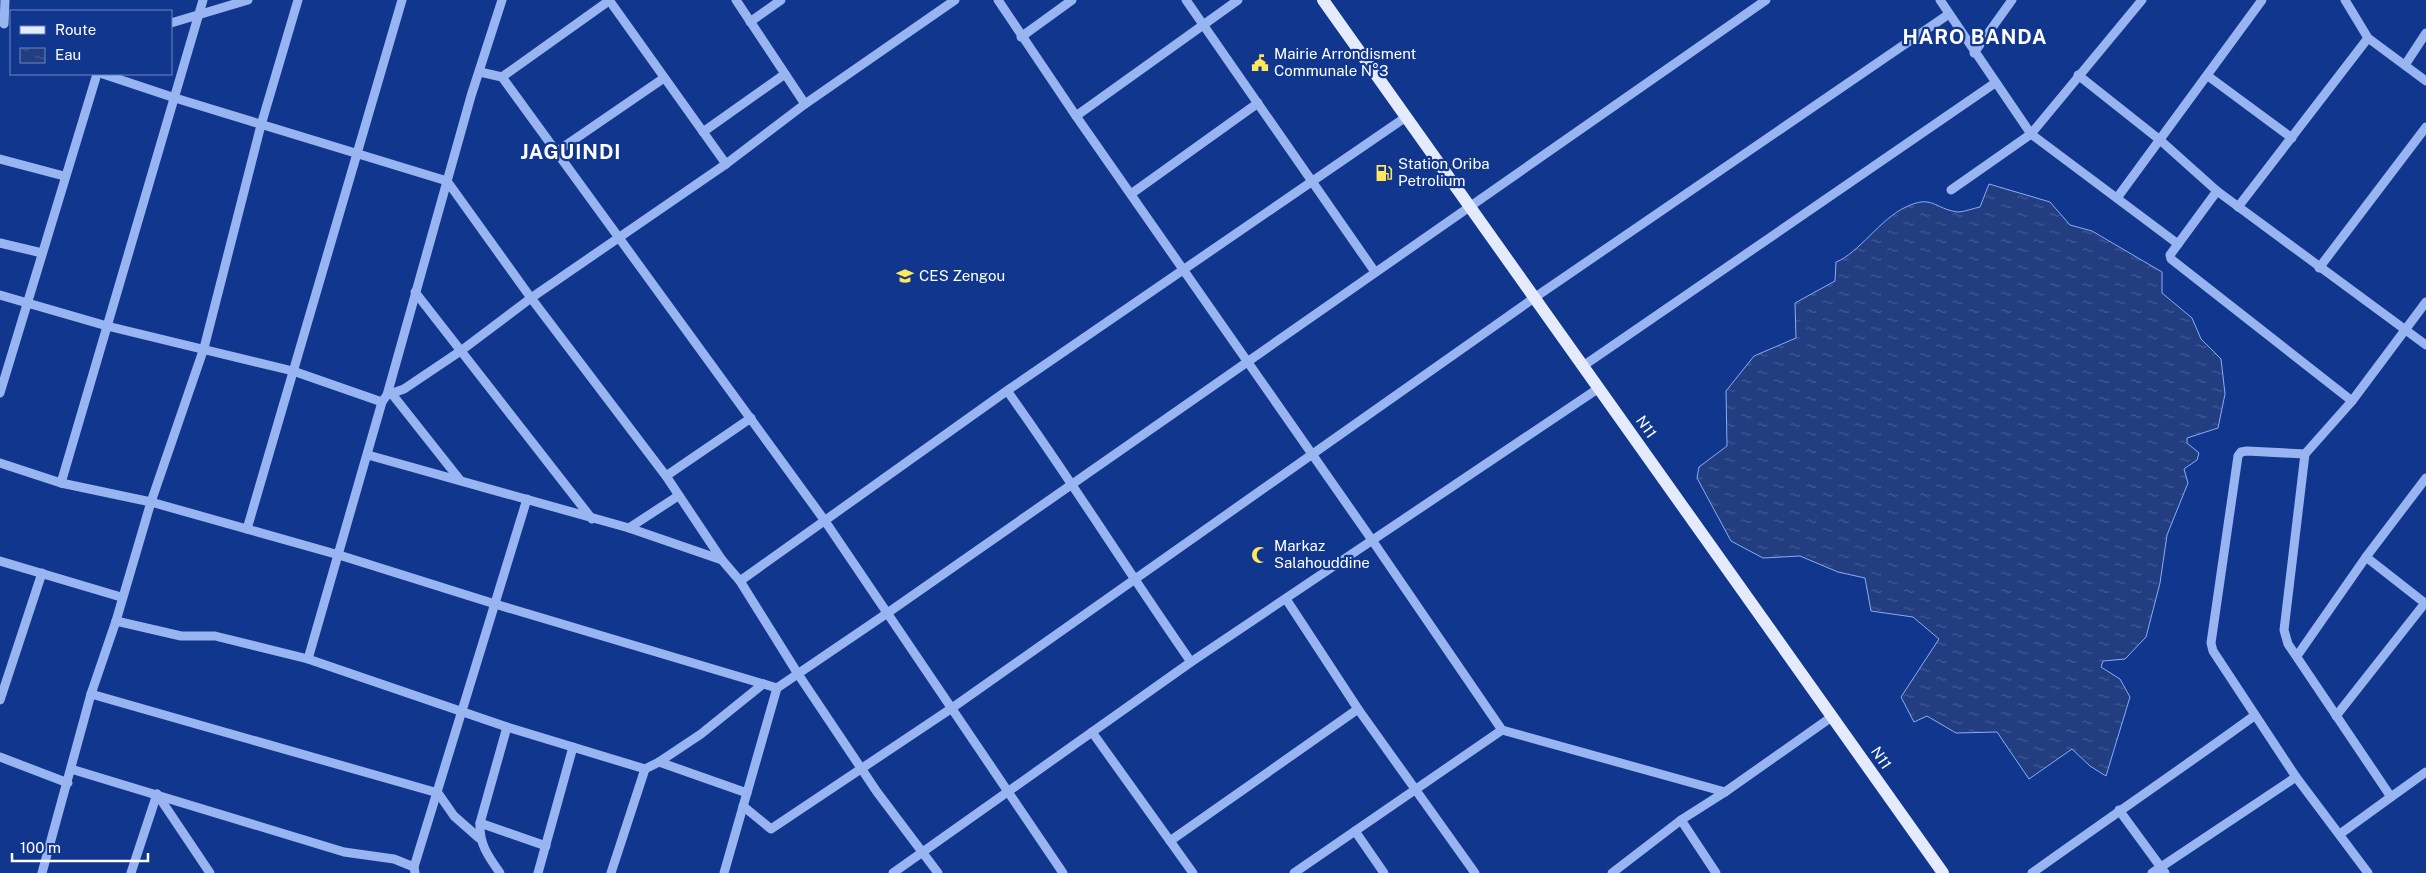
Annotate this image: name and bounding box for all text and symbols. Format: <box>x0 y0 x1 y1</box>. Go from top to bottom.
legend <box>10 10 172 75</box>
text: Route <box>55 21 96 38</box>
district label: HARO BANDA <box>1902 25 2048 49</box>
place label: Mairie Arrondisment Communale N°3 <box>1274 45 1417 79</box>
text: Eau <box>55 46 81 63</box>
public building icon: Mairie Arrondisment Communale N°3 <box>1250 53 1270 73</box>
district label: JAGUINDI <box>520 140 622 164</box>
place label: Station Oriba Petrolium <box>1398 155 1490 189</box>
fuel station icon: Station Oriba Petrolium <box>1374 163 1394 183</box>
school or university icon: CES Zengou <box>895 266 915 286</box>
place label: CES Zengou <box>919 267 1005 284</box>
street label: N11 <box>1633 412 1660 441</box>
place label: Markaz Salahouddine <box>1274 537 1370 571</box>
mosque icon: Markaz Salahouddine <box>1250 545 1270 565</box>
street label: N11 <box>1868 743 1895 772</box>
scale bar <box>12 830 149 862</box>
text: 100 m <box>20 839 61 856</box>

